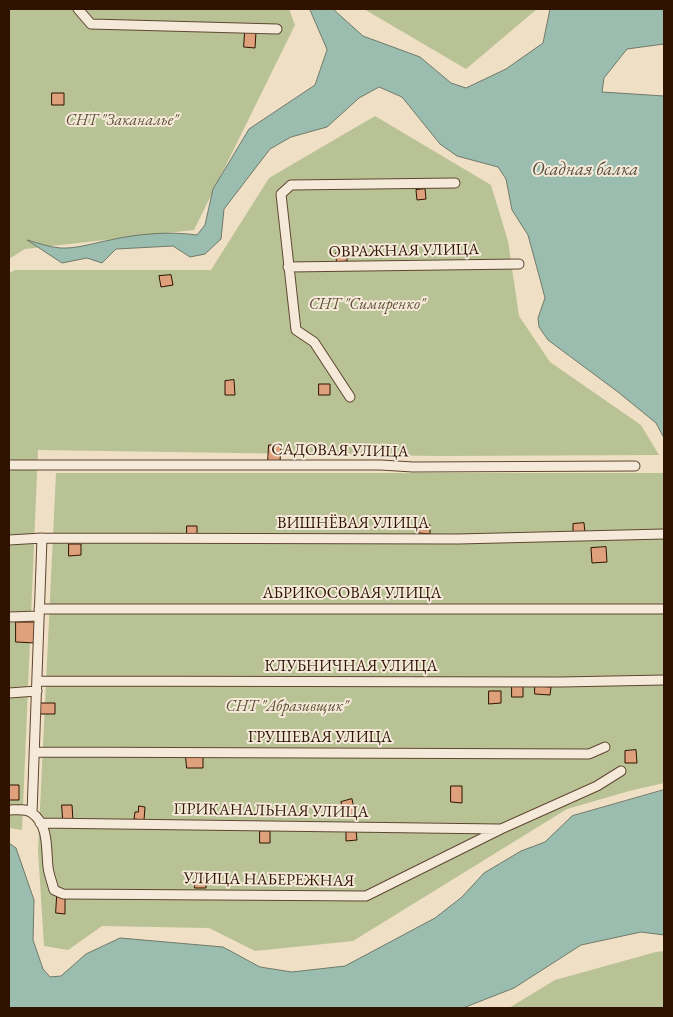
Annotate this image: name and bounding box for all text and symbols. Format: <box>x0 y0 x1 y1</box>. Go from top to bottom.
park label: СНТ "Заканалье" <box>66 111 178 131</box>
water label: Осадная балка <box>532 159 638 181</box>
street label: ОВРАЖНАЯ УЛИЦА <box>329 240 479 262</box>
park label: СНТ "Симиренко" <box>309 295 425 315</box>
street label: САДОВАЯ УЛИЦА <box>271 440 409 462</box>
street label: ВИШНЁВАЯ УЛИЦА <box>277 514 429 534</box>
street label: АБРИКОСОВАЯ УЛИЦА <box>263 584 441 604</box>
street label: КЛУБНИЧНАЯ УЛИЦА <box>265 657 437 677</box>
park label: СНТ "Абразивщик" <box>226 697 348 717</box>
street label: ГРУШЕВАЯ УЛИЦА <box>248 728 392 748</box>
street label: ПРИКАНАЛЬНАЯ УЛИЦА <box>173 800 369 822</box>
street label: УЛИЦА НАБЕРЕЖНАЯ <box>183 869 355 891</box>

